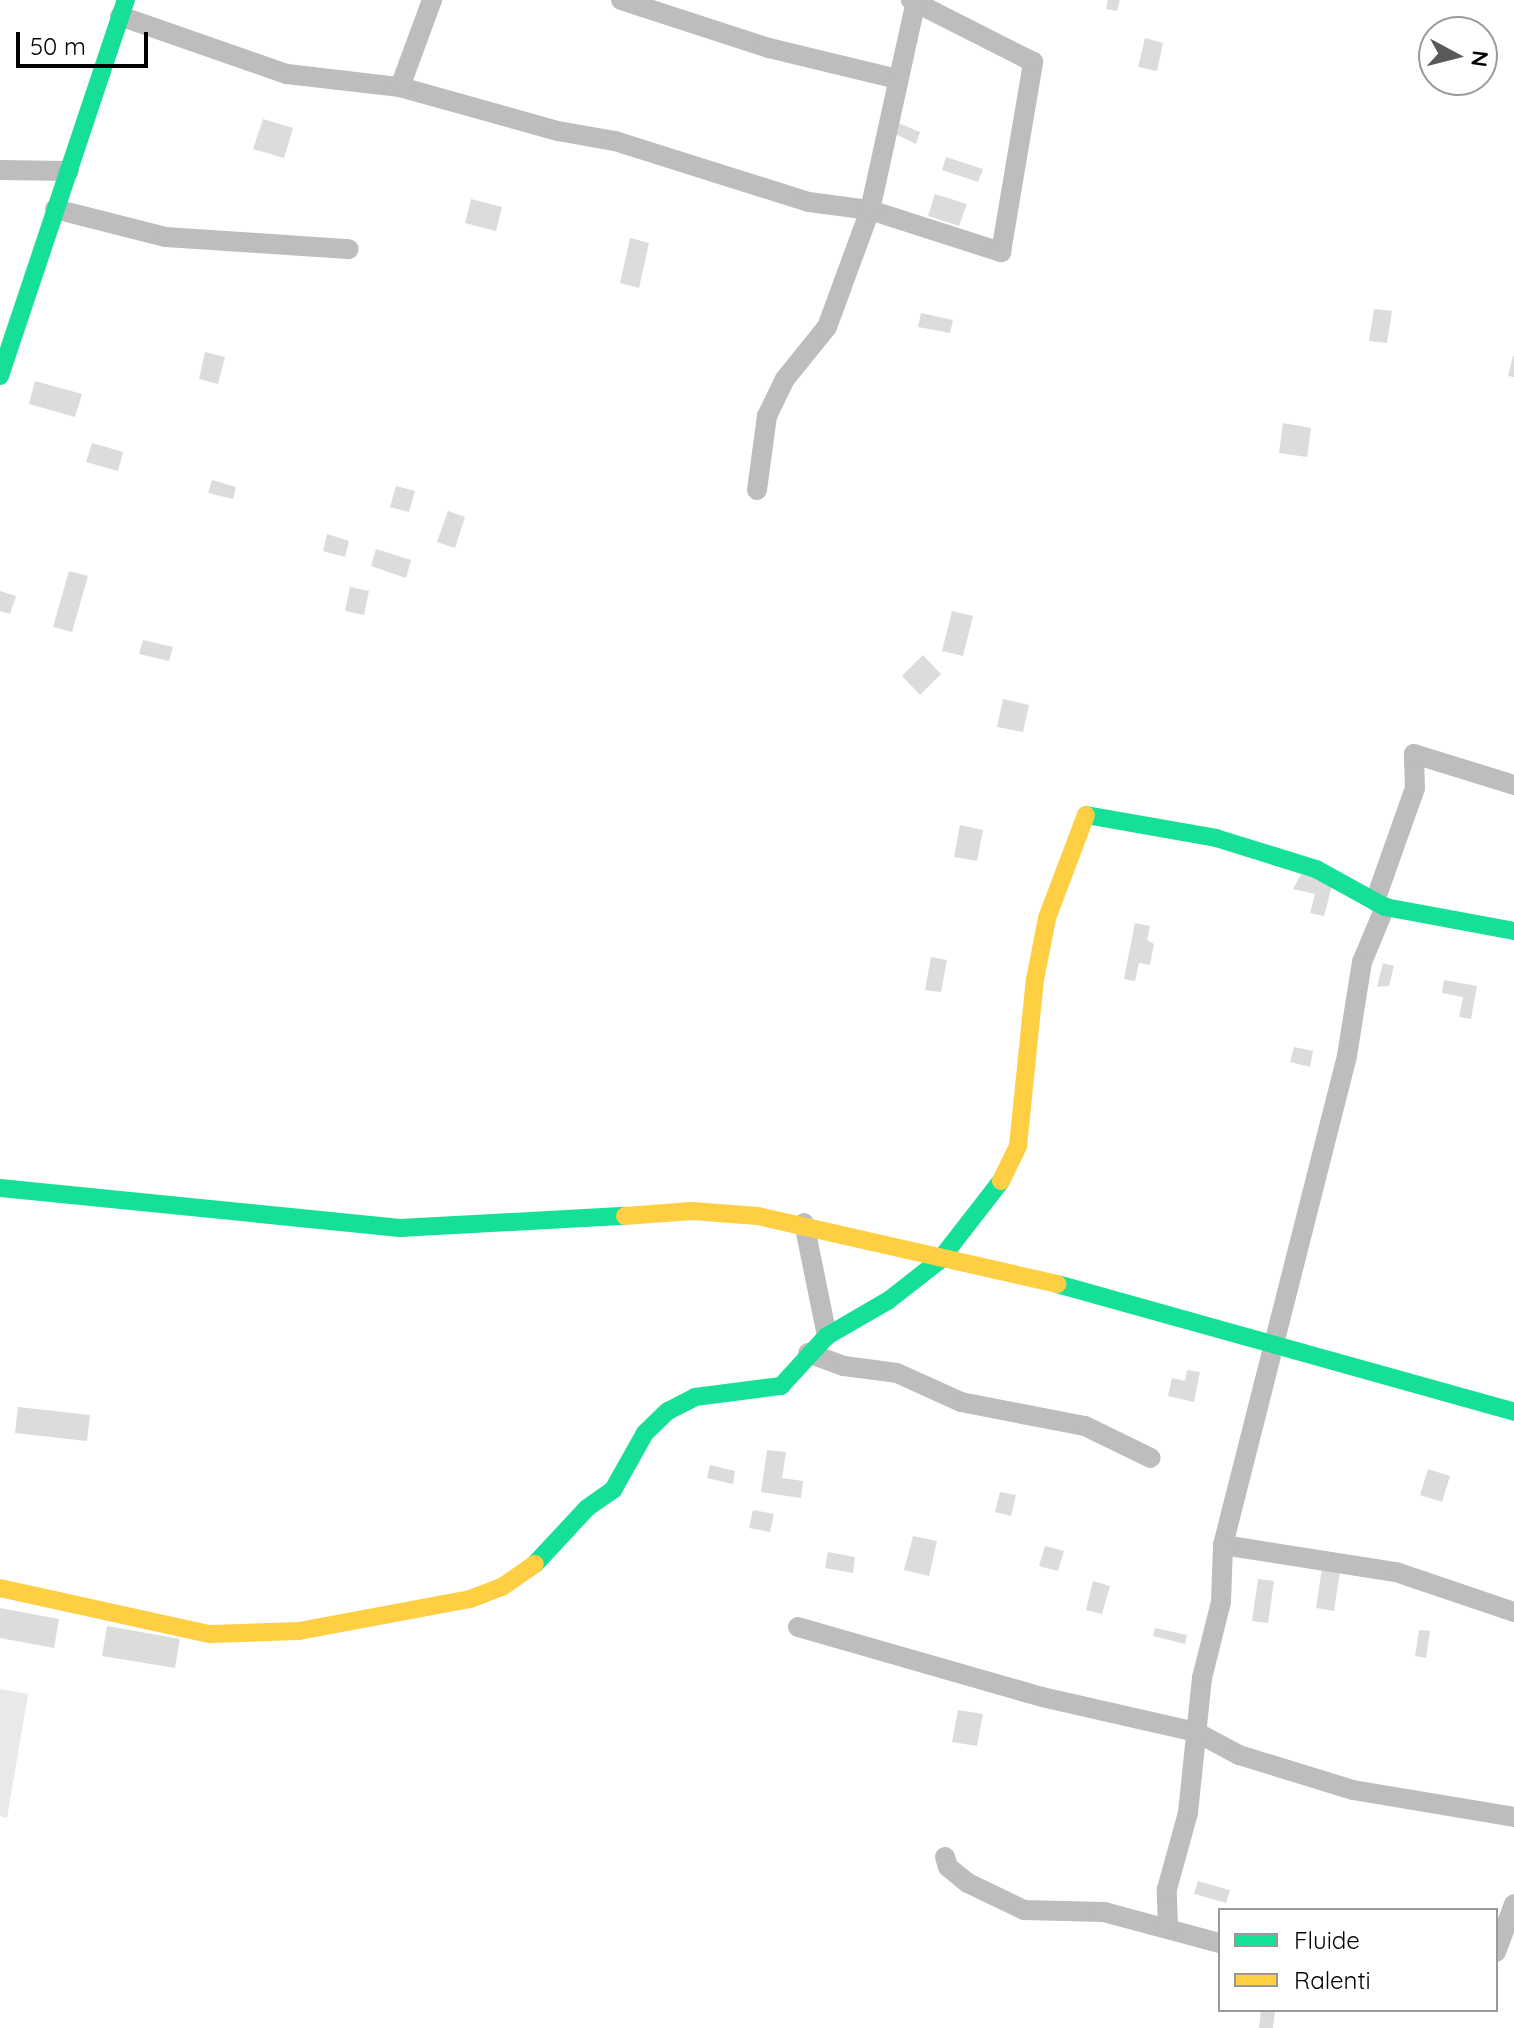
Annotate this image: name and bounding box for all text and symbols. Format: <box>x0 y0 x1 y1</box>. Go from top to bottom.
scale bar <box>20 16 152 66</box>
north arrow <box>1418 16 1498 96</box>
text: 50 m <box>30 31 86 61</box>
text: N <box>1465 49 1495 68</box>
legend <box>1218 1908 1498 2012</box>
text: Fluide <box>1294 1925 1360 1955</box>
text: Ralenti <box>1294 1965 1371 1995</box>

